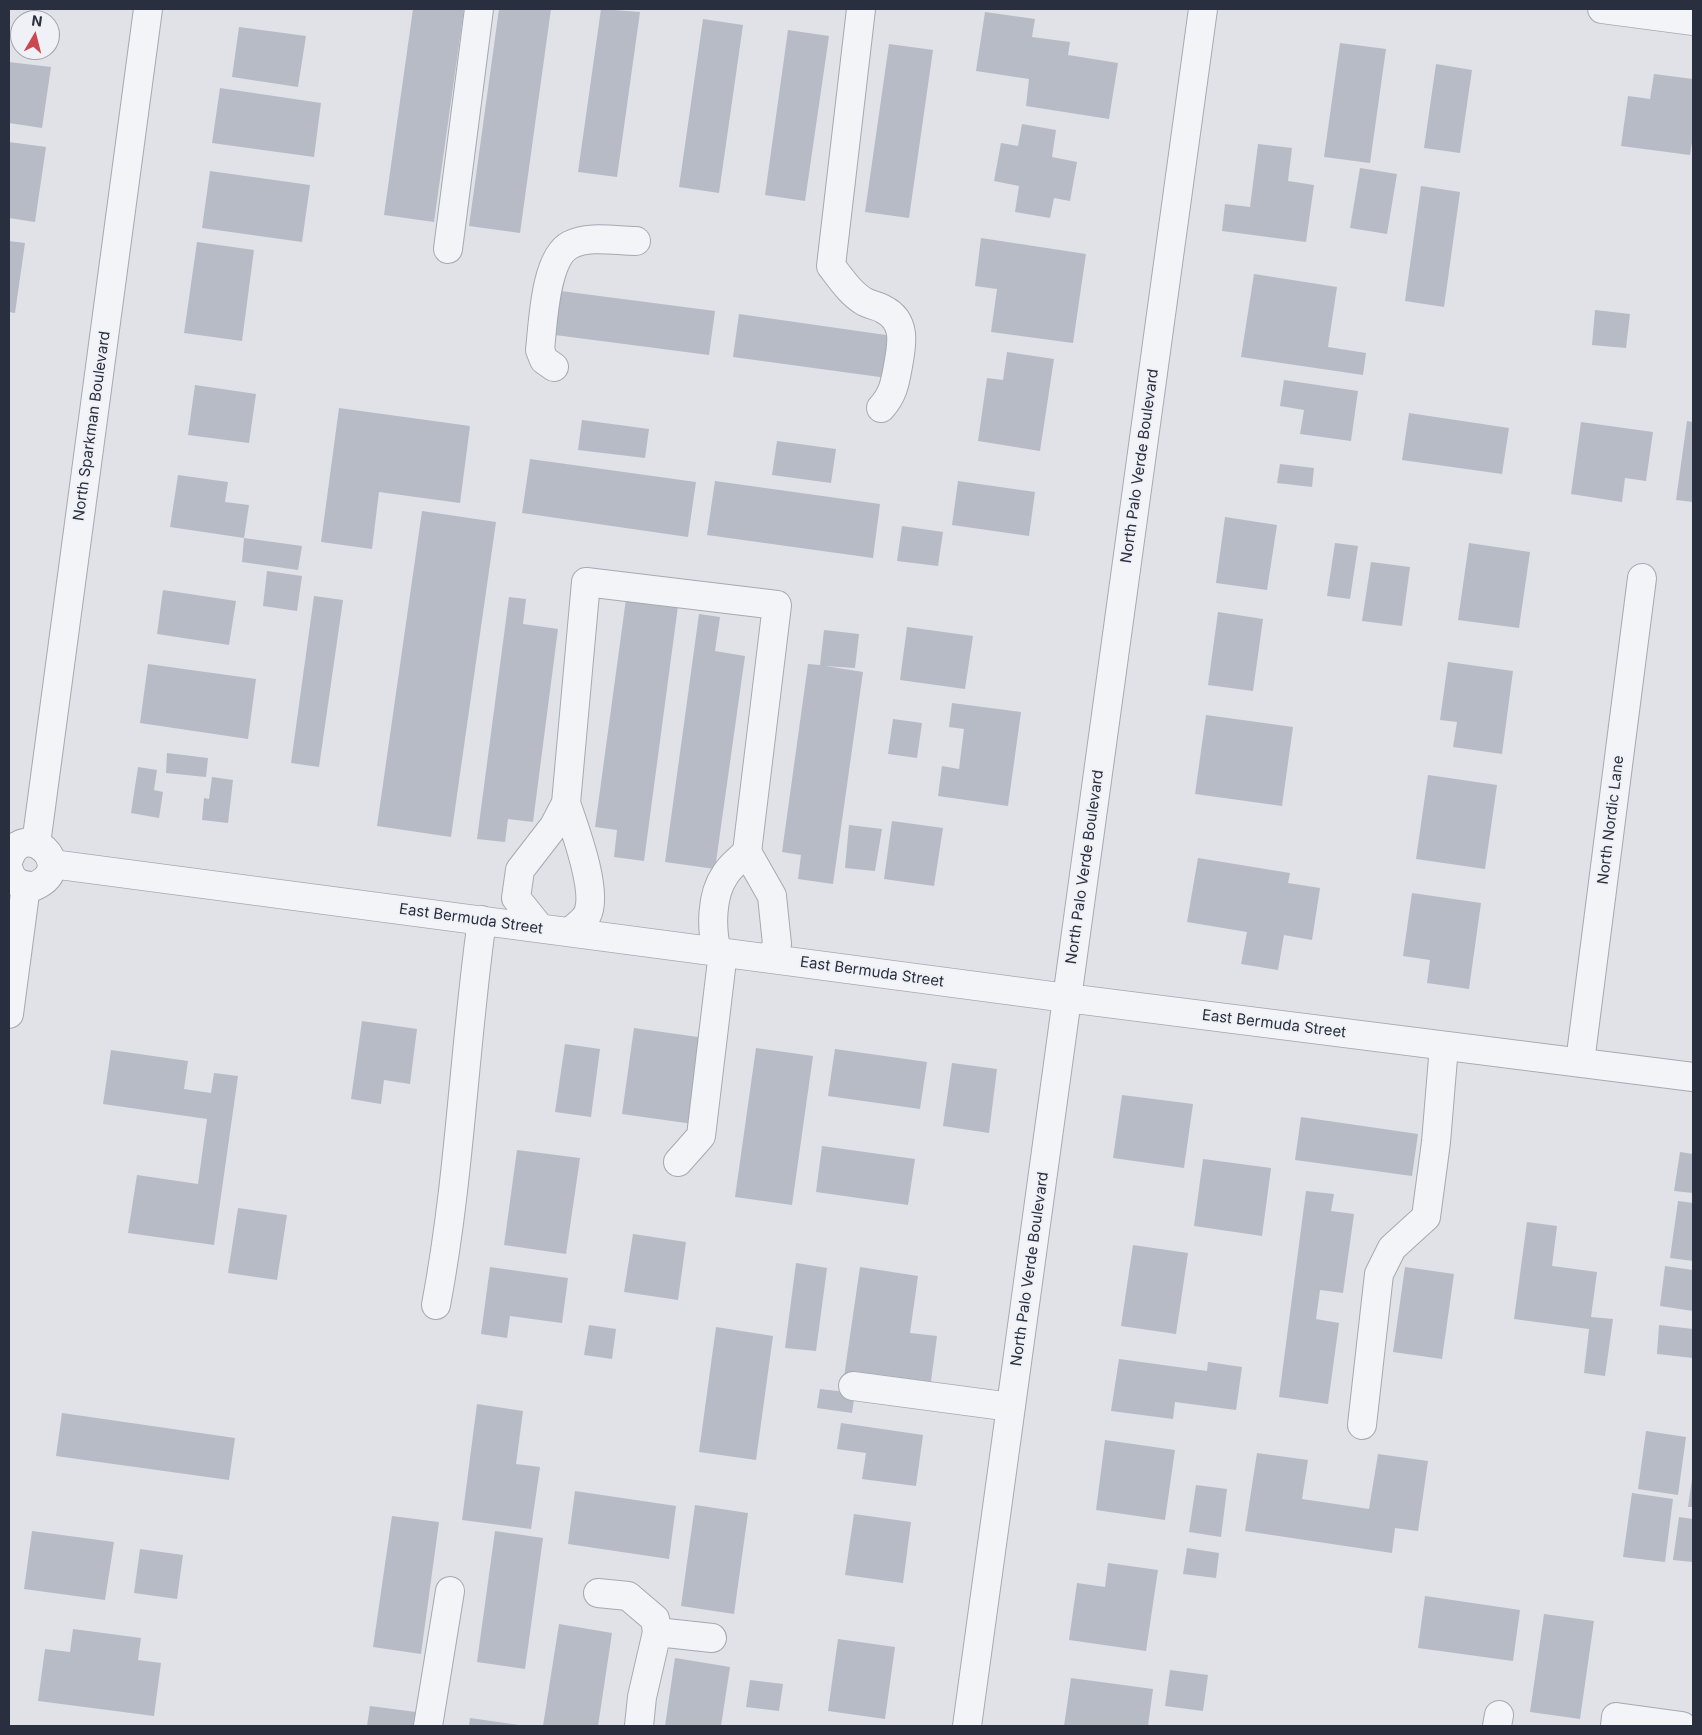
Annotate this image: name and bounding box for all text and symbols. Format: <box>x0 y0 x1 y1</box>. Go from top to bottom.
north arrow <box>10 10 60 60</box>
text: N <box>31 11 43 30</box>
street label: North Sparkman Boulevard <box>70 330 114 522</box>
street label: North Palo Verde Boulevard <box>1117 368 1163 564</box>
street label: North Nordic Lane <box>1594 754 1628 886</box>
street label: North Palo Verde Boulevard <box>1062 769 1108 965</box>
street label: East Bermuda Street <box>398 900 544 938</box>
street label: East Bermuda Street <box>799 953 945 991</box>
street label: East Bermuda Street <box>1201 1006 1347 1042</box>
street label: North Palo Verde Boulevard <box>1007 1171 1053 1367</box>

